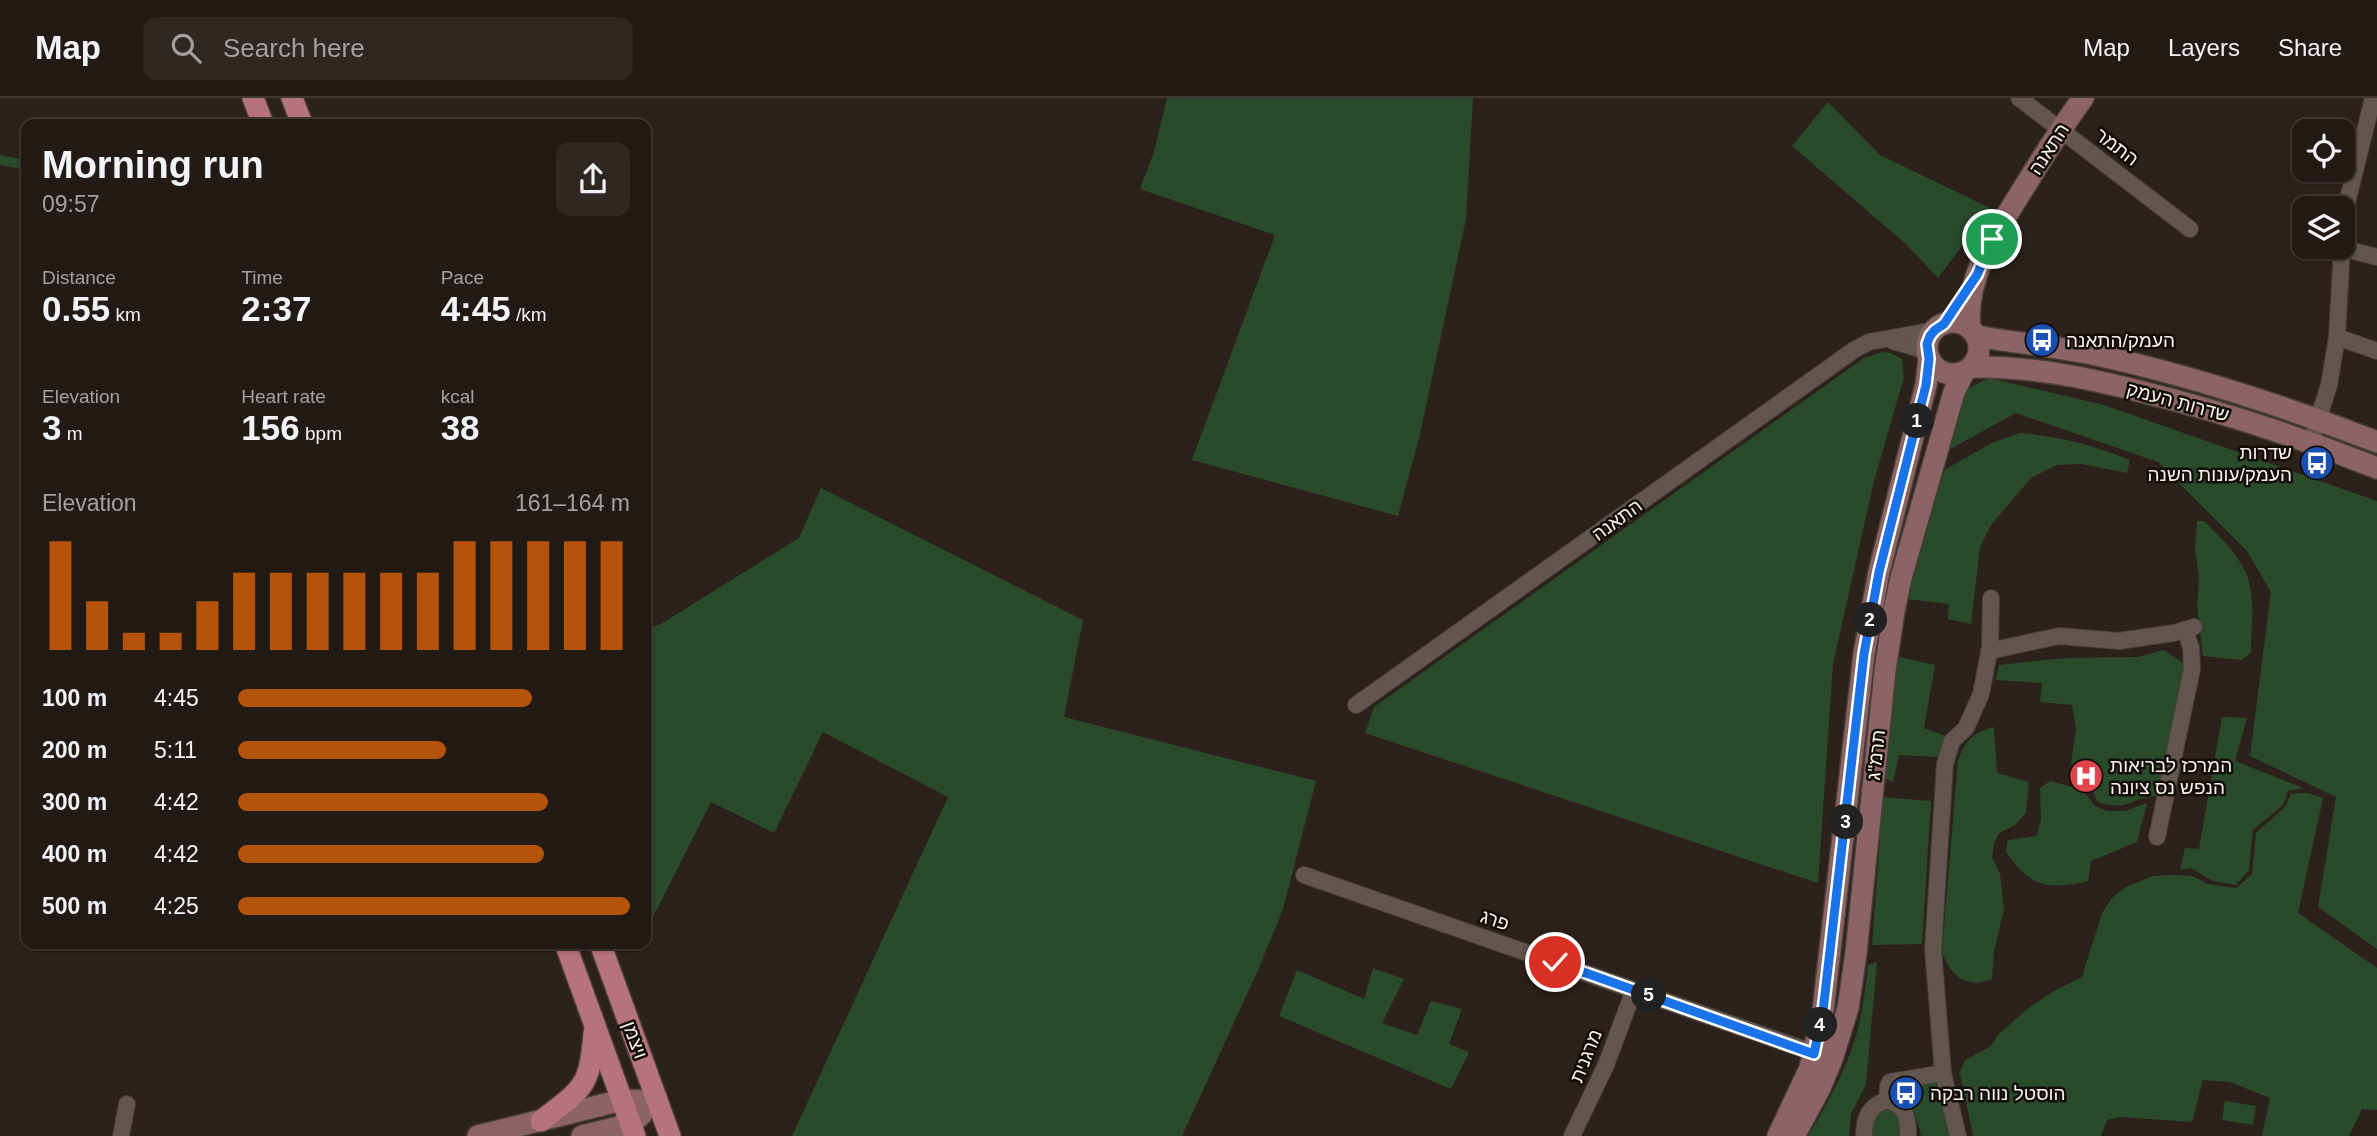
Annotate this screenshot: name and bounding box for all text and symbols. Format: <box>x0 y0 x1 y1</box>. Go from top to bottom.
search box <box>143 17 633 80</box>
text: Map <box>35 29 101 66</box>
icon: search <box>167 29 205 67</box>
text: Search here <box>223 33 365 63</box>
text: Map <box>2083 34 2130 61</box>
text: Layers <box>2168 34 2240 61</box>
text: Share <box>2278 34 2342 61</box>
map controls <box>2292 119 2355 259</box>
button: locate <box>2292 119 2355 182</box>
street label: התאנה <box>2025 120 2073 178</box>
street label: התמר <box>2091 124 2143 170</box>
button: share <box>556 142 630 216</box>
text: Morning run <box>42 144 264 186</box>
text: 09:57 <box>42 191 100 217</box>
button: layers <box>2292 196 2355 259</box>
pin <box>1962 209 2022 269</box>
icon: arrive <box>1973 220 2011 258</box>
text: Distance <box>42 267 116 288</box>
text: Time <box>241 267 283 288</box>
text: Pace <box>441 267 484 288</box>
text: 0.55 <box>42 289 110 328</box>
text: 2:37 <box>241 289 311 328</box>
text: 4:45 <box>441 289 511 328</box>
text: km <box>110 304 141 325</box>
text: /km <box>511 304 547 325</box>
bus stop icon: העמק/התאנה <box>2023 321 2061 359</box>
place label: העמק/התאנה <box>2066 330 2175 351</box>
street label: שדרות העמק <box>2125 378 2232 426</box>
text: Elevation <box>42 386 120 407</box>
text: Heart rate <box>241 386 326 407</box>
text: kcal <box>441 386 474 407</box>
pin: 1 <box>1899 404 1934 438</box>
text: 3 <box>42 408 61 447</box>
text: 156 <box>241 408 300 447</box>
text: 38 <box>441 408 480 447</box>
text: 1 <box>1911 410 1922 431</box>
text: m <box>61 423 83 444</box>
text: bpm <box>300 423 342 444</box>
place label: שדרות העמק/עונות השנה <box>2147 442 2292 485</box>
bus stop icon: שדרות העמק/עונות השנה <box>2298 444 2336 482</box>
text: Elevation <box>42 490 137 516</box>
text: 161–164 m <box>515 490 630 516</box>
street label: התאנה <box>1588 495 1646 545</box>
pin: 2 <box>1853 602 1888 638</box>
text: 2 <box>1864 609 1875 630</box>
text: 100 m <box>42 685 107 711</box>
text: 4:45 <box>154 685 199 711</box>
street label: תרמ"ג <box>1863 729 1889 781</box>
text: 200 m <box>42 737 107 763</box>
text: 5:11 <box>154 737 197 763</box>
place label: המרכז לבריאות הנפש נס ציונה <box>2110 755 2232 798</box>
hospital icon: המרכז לבריאות הנפש נס ציונה <box>2067 757 2105 795</box>
text: 300 m <box>42 789 107 815</box>
text: 4:42 <box>154 789 199 815</box>
pin: 3 <box>1828 804 1864 840</box>
text: 3 <box>1840 811 1851 832</box>
text: 400 m <box>42 841 107 867</box>
text: 4:42 <box>154 841 199 867</box>
text: 500 m <box>42 893 107 919</box>
text: 4:25 <box>154 893 199 919</box>
street label: פרג <box>1478 905 1512 935</box>
pin <box>1525 932 1585 992</box>
icon: check <box>1536 943 1574 981</box>
pin: 5 <box>1632 978 1666 1012</box>
text: 5 <box>1643 984 1654 1005</box>
pin: 4 <box>1802 1007 1838 1042</box>
text: 4 <box>1814 1014 1825 1035</box>
street label: ויצמן <box>619 1018 651 1062</box>
street label: מרגנית <box>1566 1026 1606 1086</box>
bus stop icon: הוסטל נווה רבקה <box>1887 1074 1925 1112</box>
place label: הוסטל נווה רבקה <box>1930 1083 2066 1104</box>

